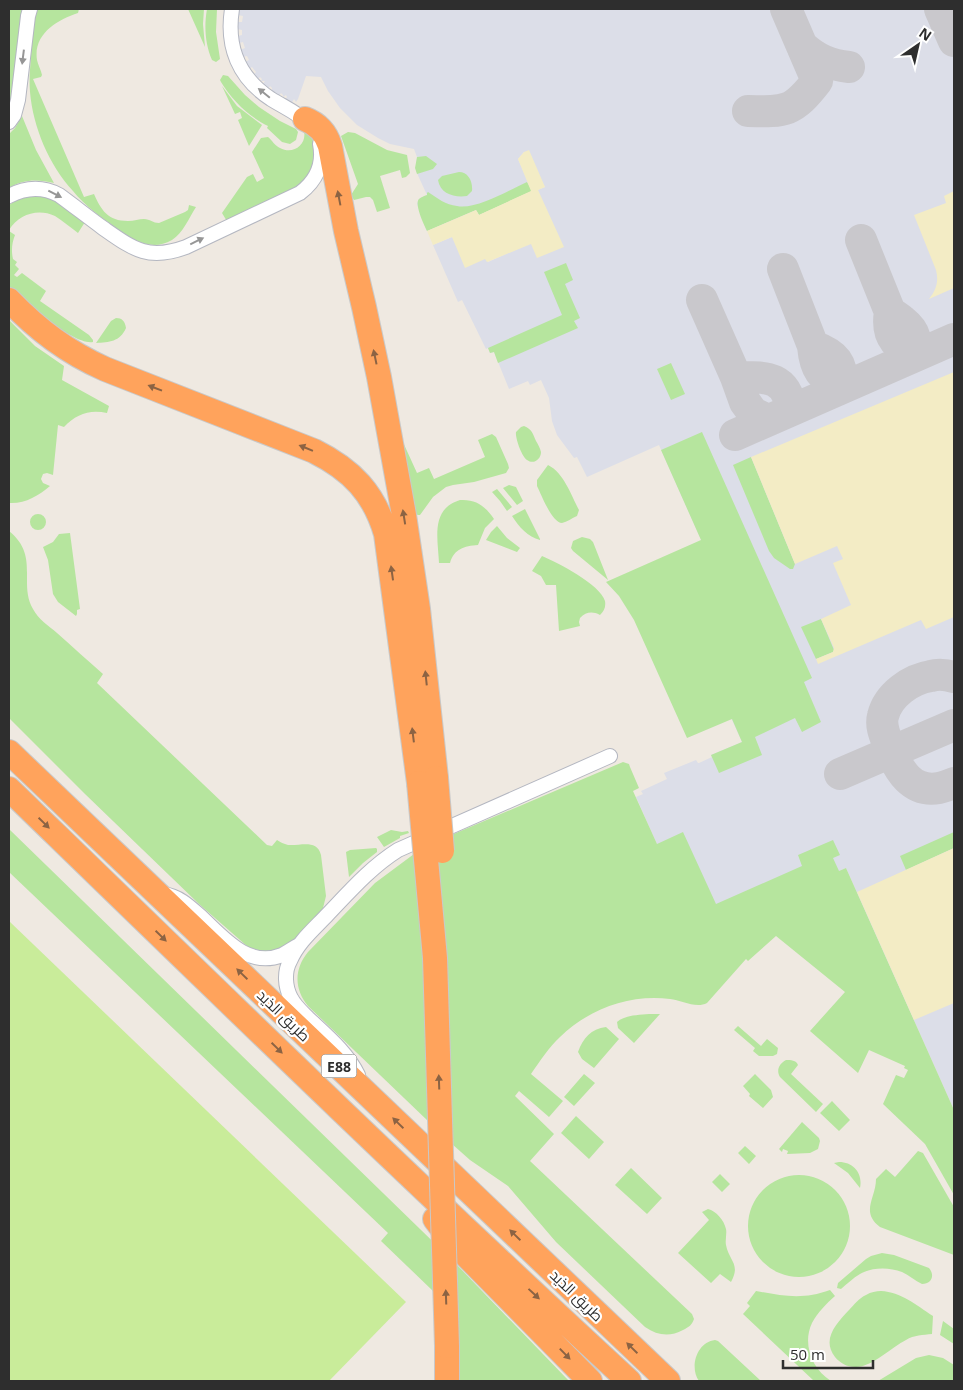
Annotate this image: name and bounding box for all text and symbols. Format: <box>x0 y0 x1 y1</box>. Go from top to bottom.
north arrow <box>893 20 943 70</box>
text: N <box>916 23 936 45</box>
one-way arrow <box>19 49 27 65</box>
one-way arrow <box>258 88 271 99</box>
one-way arrow <box>48 190 62 198</box>
one-way arrow <box>335 191 343 206</box>
one-way arrow <box>190 237 204 245</box>
one-way arrow <box>371 349 379 364</box>
one-way arrow <box>148 384 162 392</box>
one-way arrow <box>298 444 313 452</box>
one-way arrow <box>400 508 408 524</box>
one-way arrow <box>388 565 396 581</box>
one-way arrow <box>421 669 429 685</box>
one-way arrow <box>409 726 417 742</box>
one-way arrow <box>38 817 50 829</box>
one-way arrow <box>154 929 166 941</box>
one-way arrow <box>237 968 249 980</box>
street label: طريق الذيد <box>252 985 315 1046</box>
one-way arrow <box>271 1042 283 1054</box>
road number: E88 <box>322 1054 356 1078</box>
one-way arrow <box>435 1074 443 1090</box>
one-way arrow <box>392 1117 404 1129</box>
one-way arrow <box>509 1230 521 1242</box>
street label: طريق الذيد <box>545 1265 608 1326</box>
one-way arrow <box>528 1288 540 1300</box>
one-way arrow <box>442 1289 450 1305</box>
scale bar <box>783 1338 873 1370</box>
one-way arrow <box>627 1342 639 1354</box>
text: 50 m <box>790 1344 825 1364</box>
one-way arrow <box>559 1348 571 1360</box>

